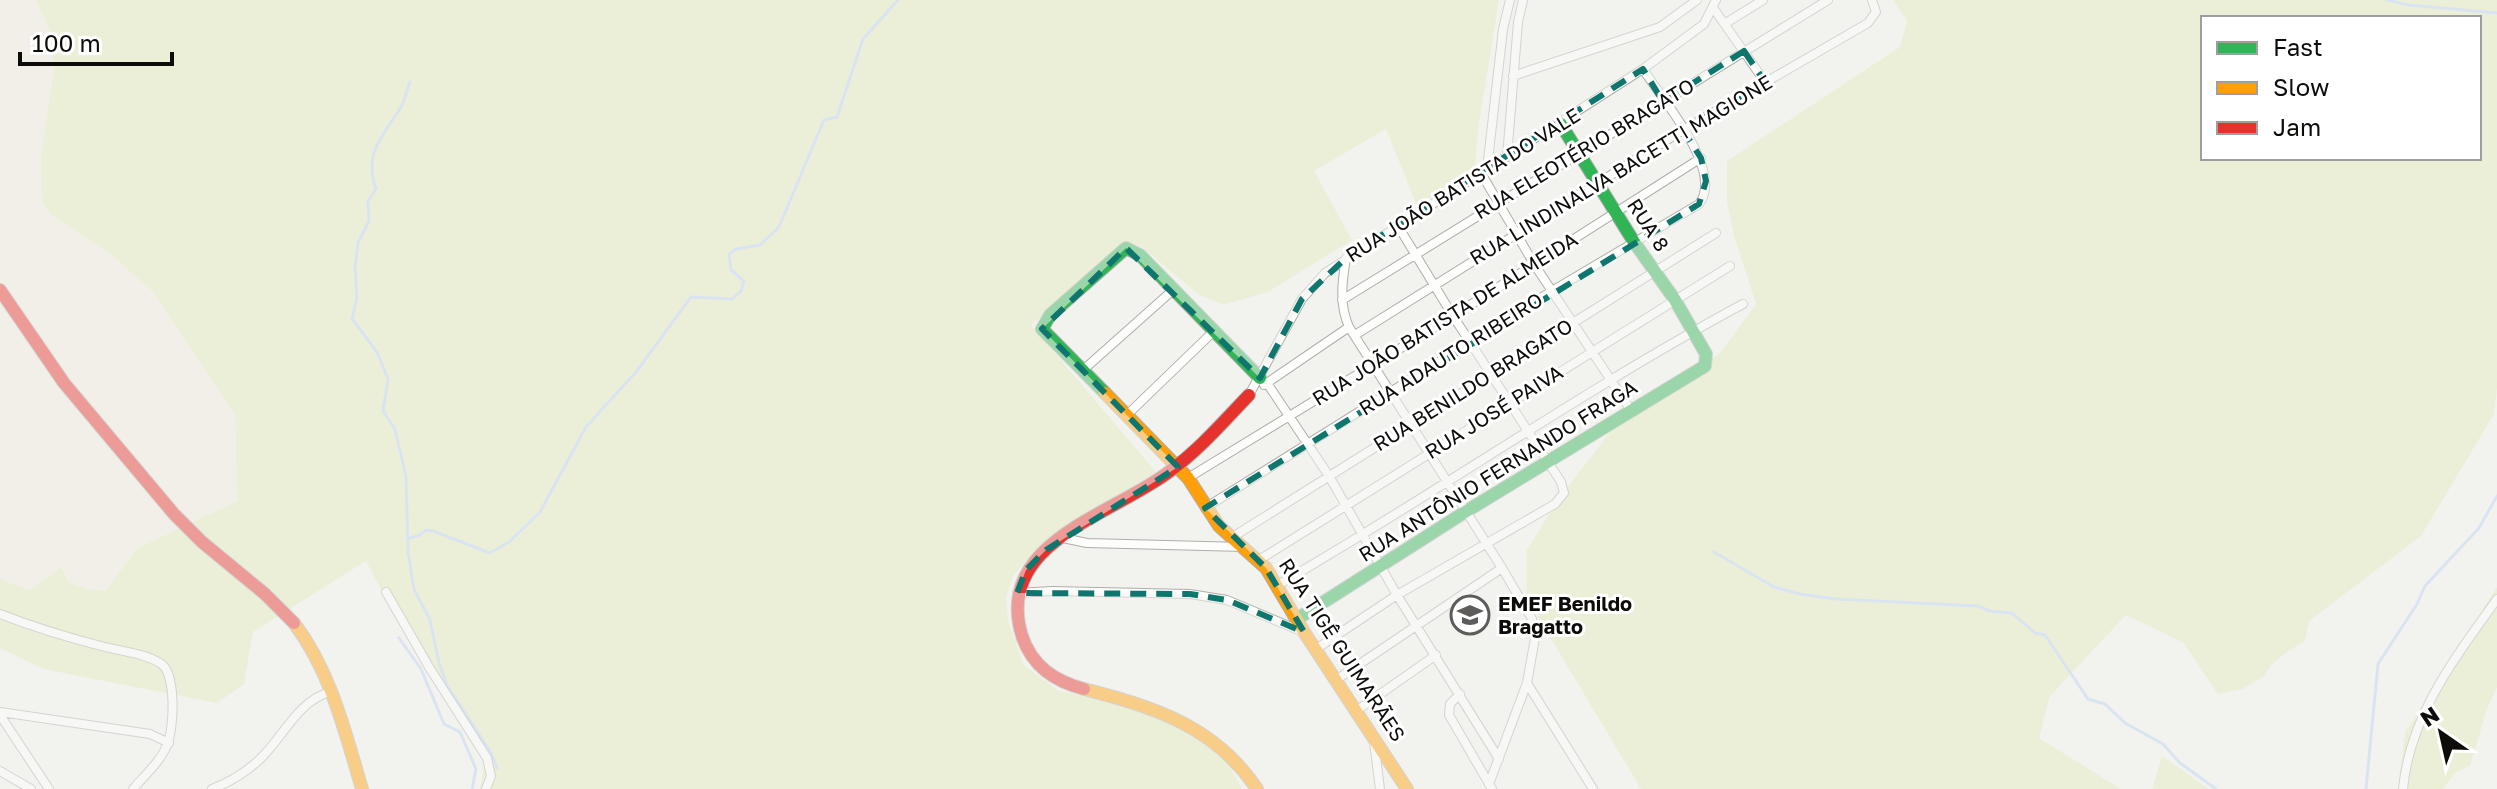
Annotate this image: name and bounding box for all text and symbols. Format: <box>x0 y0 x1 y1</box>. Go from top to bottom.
scale bar <box>20 16 172 66</box>
legend <box>2201 16 2481 160</box>
text: 100 m <box>32 28 101 57</box>
text: Fast <box>2273 32 2323 61</box>
street label: RUA LINDINALVA BACETTI MAGIONE <box>1465 69 1776 269</box>
text: Slow <box>2273 72 2329 101</box>
street label: RUA ELEOTÉRIO BRAGATO <box>1469 73 1698 223</box>
street label: RUA JOÃO BATISTA DO VALE <box>1341 102 1584 266</box>
text: Jam <box>2273 112 2321 141</box>
street label: RUA 8 <box>1623 194 1675 255</box>
street label: RUA JOÃO BATISTA DE ALMEIDA <box>1307 226 1581 410</box>
street label: RUA ADAUTO RIBEIRO <box>1354 287 1547 420</box>
street label: RUA BENILDO BRAGATO <box>1368 313 1577 455</box>
street label: RUA JOSÉ PAIVA <box>1420 359 1567 463</box>
street label: RUA ANTÔNIO FERNANDO FRAGA <box>1354 374 1641 566</box>
street label: RUA TIGÊ GUIMARÃES <box>1275 553 1411 745</box>
place label: EMEF Benildo Bragatto <box>1498 591 1632 638</box>
school or university icon: EMEF Benildo Bragatto <box>1449 594 1491 636</box>
north arrow <box>2401 693 2481 773</box>
text: N <box>2415 700 2444 732</box>

